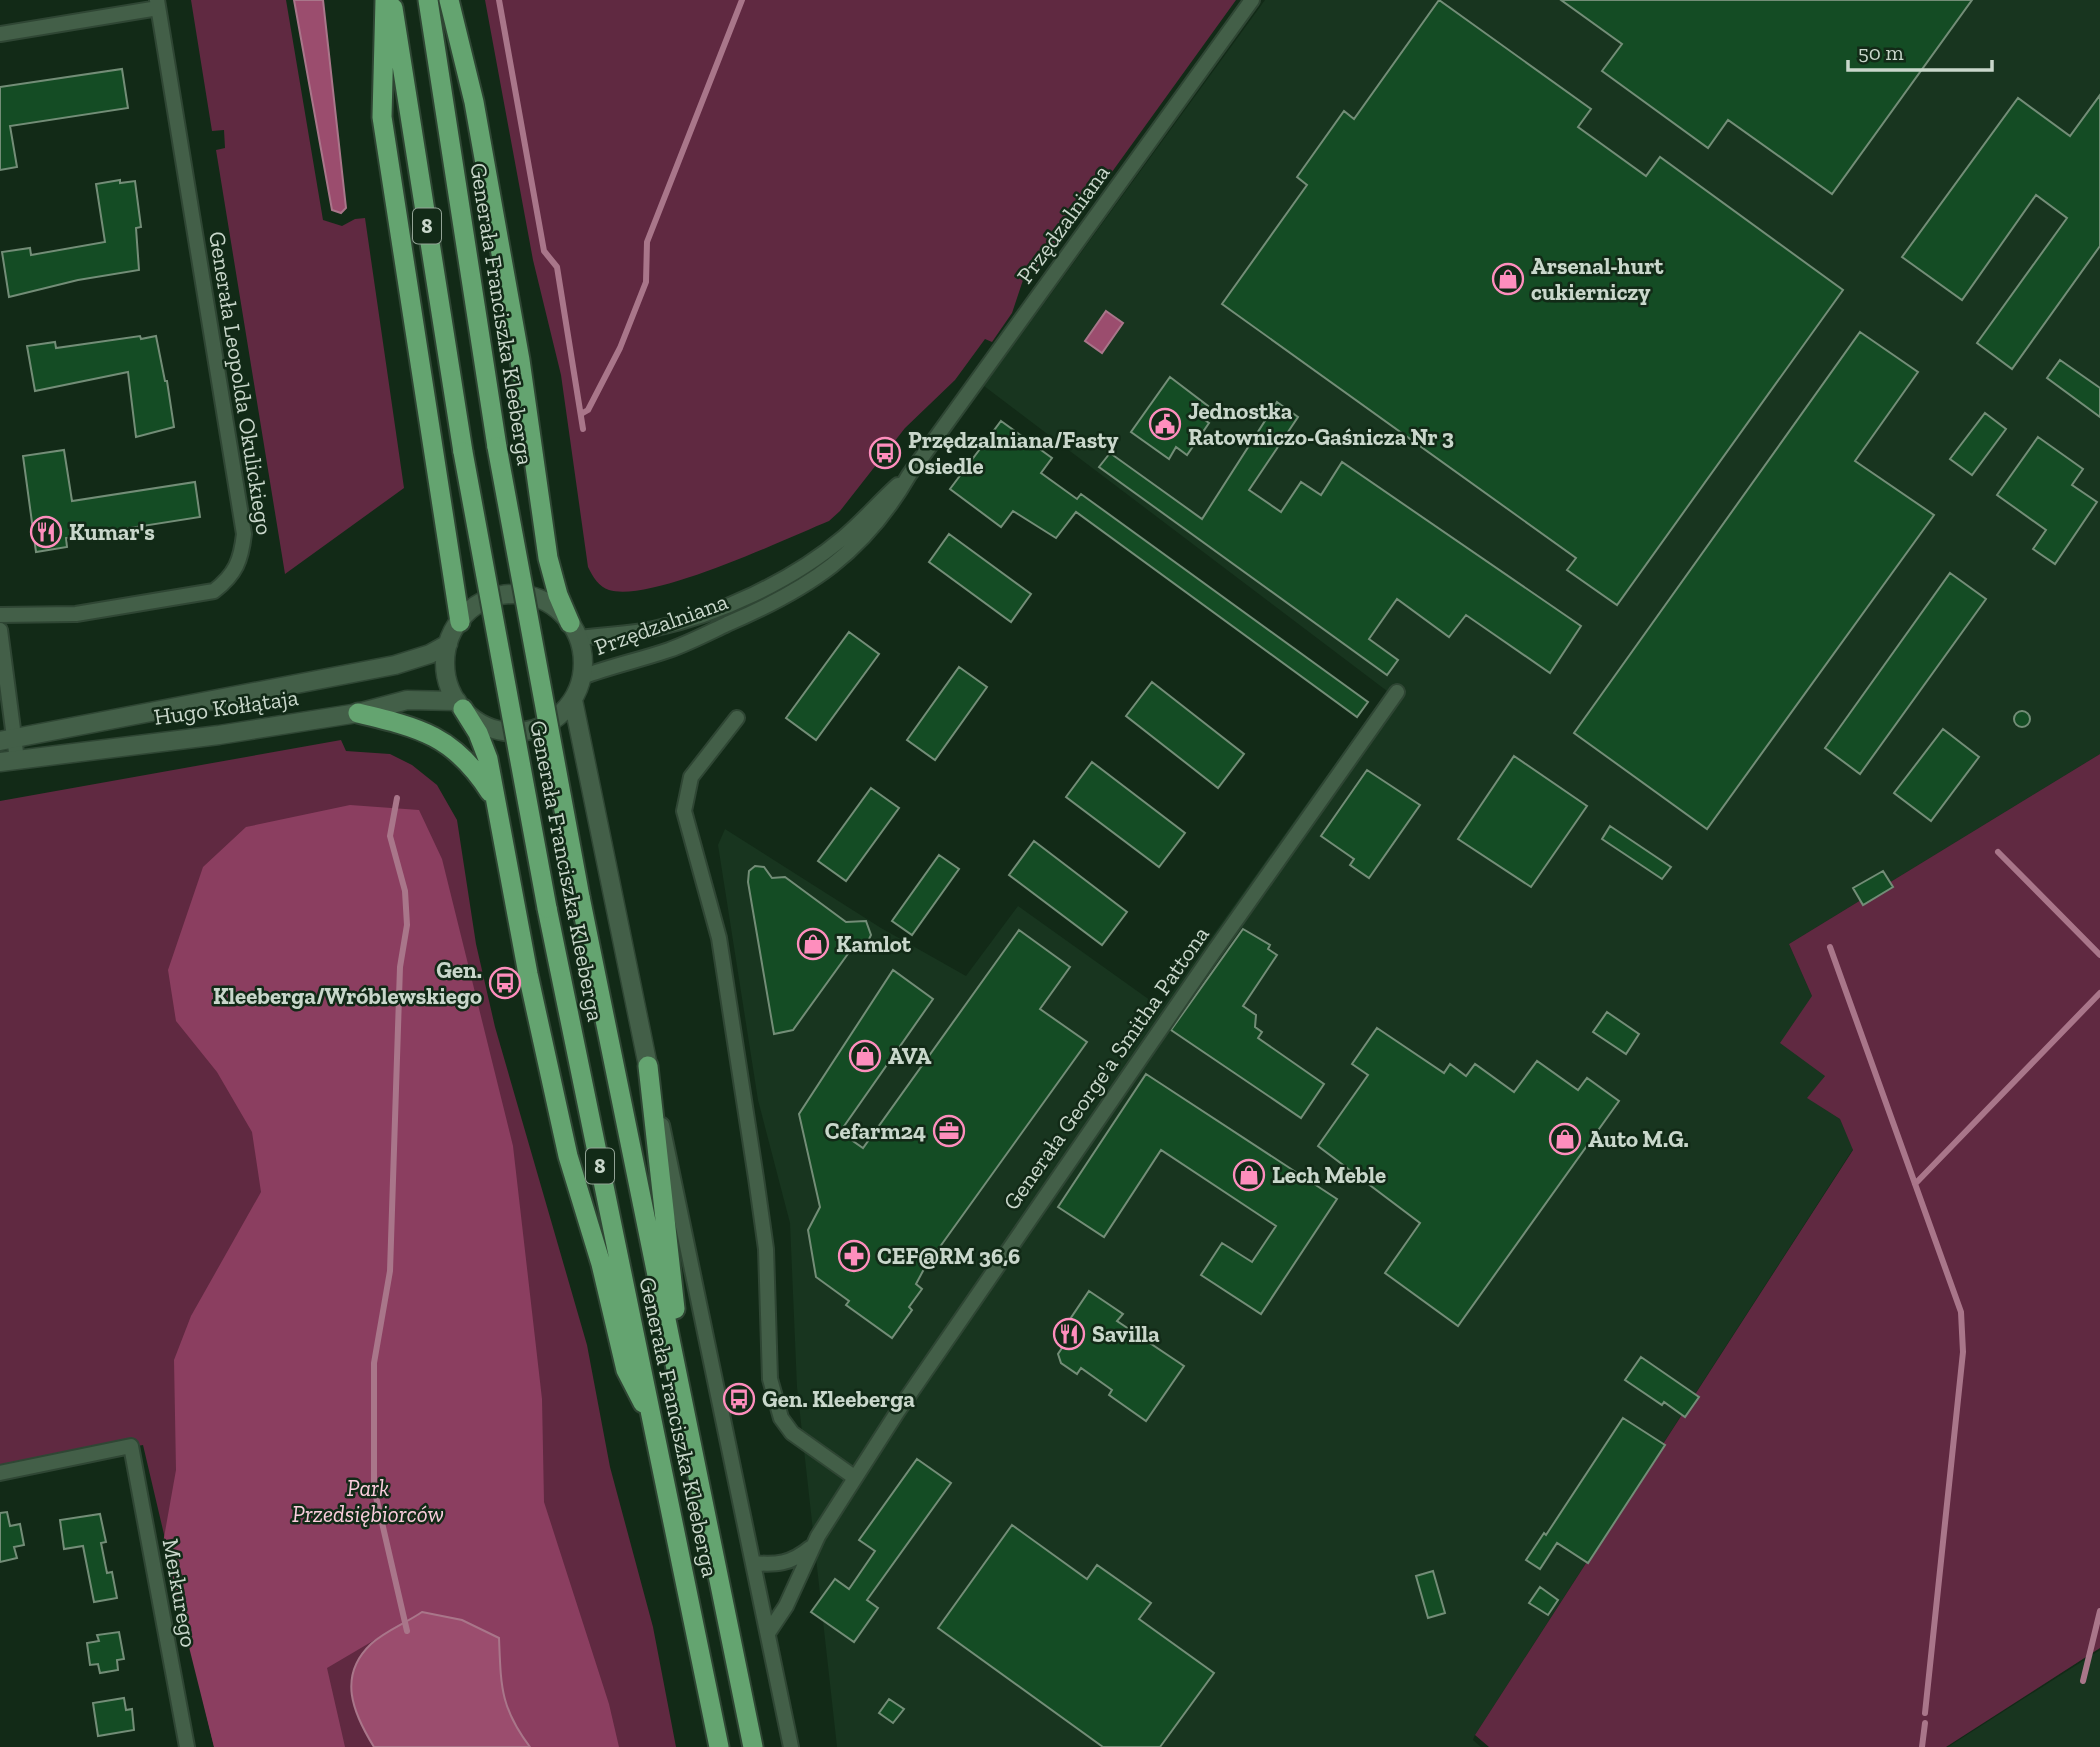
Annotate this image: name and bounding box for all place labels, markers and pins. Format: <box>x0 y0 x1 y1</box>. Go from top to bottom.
place label: Arsenal-hurt cukierniczy <box>1531 252 1664 306</box>
shop icon: Arsenal-hurt cukierniczy <box>1491 262 1525 296</box>
place label: Jednostka Ratowniczo-Gaśnicza Nr 3 <box>1188 397 1454 451</box>
public building icon: Jednostka Ratowniczo-Gaśnicza Nr 3 <box>1148 407 1182 441</box>
place label: Przędzalniana/Fasty Osiedle <box>908 426 1119 480</box>
bus stop icon: Przędzalniana/Fasty Osiedle <box>868 436 902 470</box>
restaurant icon: Kumar's <box>29 515 63 549</box>
place label: Kumar's <box>69 518 155 546</box>
shop icon: Kamlot <box>796 927 830 961</box>
place label: Kamlot <box>836 930 912 958</box>
place label: Gen. Kleeberga/Wróblewskiego <box>213 956 482 1010</box>
bus stop icon: Gen. Kleeberga/Wróblewskiego <box>488 966 522 1000</box>
shop icon: AVA <box>848 1039 882 1073</box>
place label: AVA <box>888 1042 932 1070</box>
office icon: Cefarm24 <box>932 1114 966 1148</box>
place label: Cefarm24 <box>825 1117 926 1145</box>
shop icon: Auto M.G. <box>1548 1122 1582 1156</box>
place label: Auto M.G. <box>1588 1125 1689 1153</box>
shop icon: Lech Meble <box>1232 1158 1266 1192</box>
place label: Lech Meble <box>1272 1161 1386 1189</box>
pharmacy icon: CEF@RM 36,6 <box>837 1239 871 1273</box>
place label: CEF@RM 36,6 <box>877 1242 1020 1270</box>
restaurant icon: Savilla <box>1052 1317 1086 1351</box>
place label: Savilla <box>1092 1320 1160 1348</box>
bus stop icon: Gen. Kleeberga <box>722 1382 756 1416</box>
place label: Gen. Kleeberga <box>762 1385 915 1413</box>

